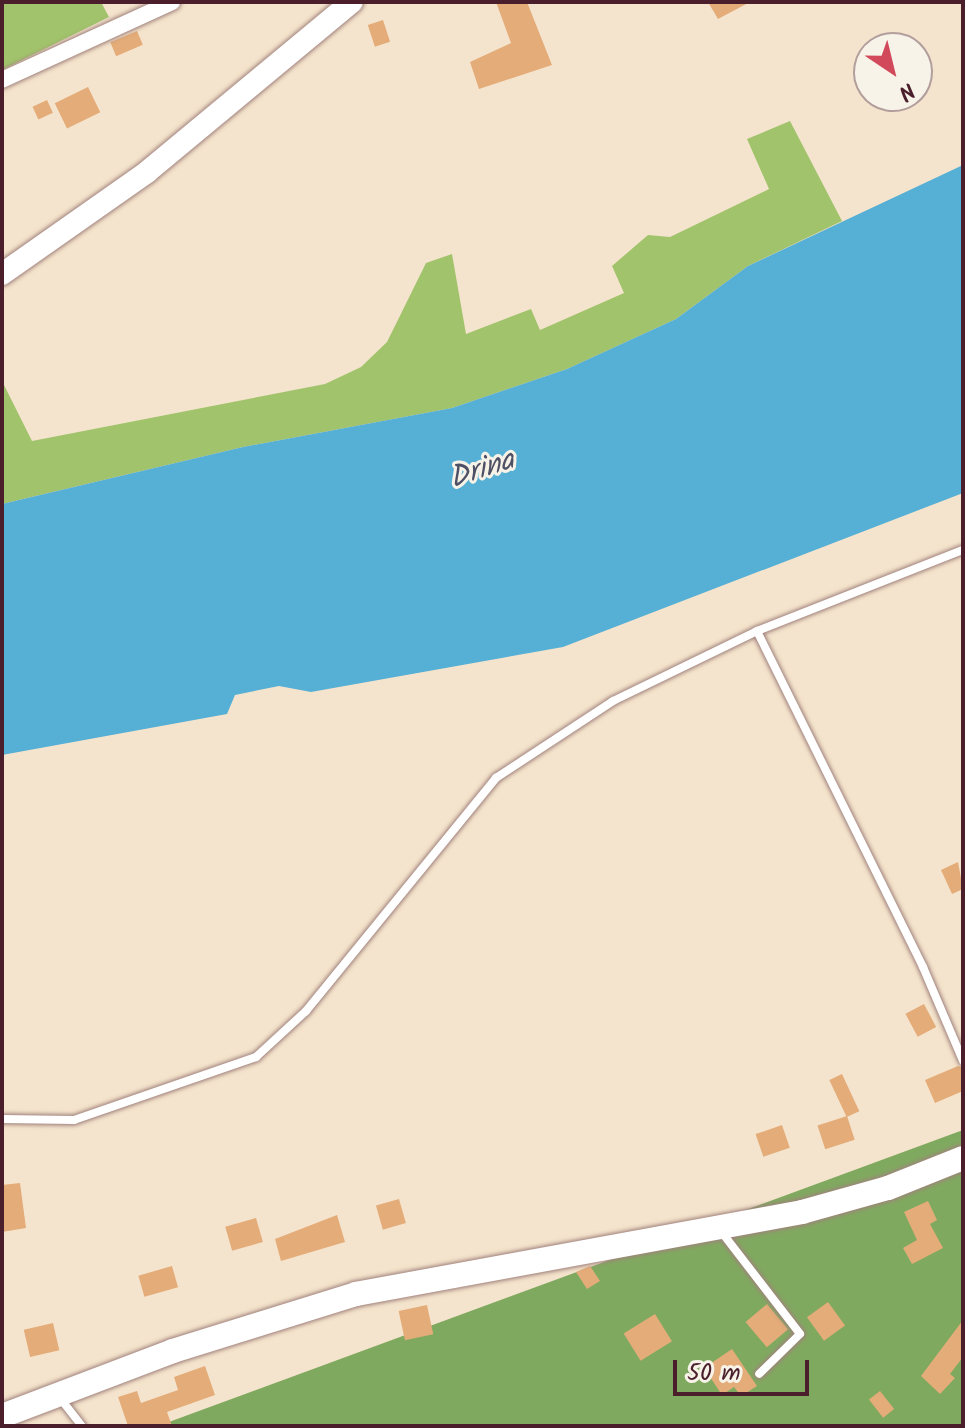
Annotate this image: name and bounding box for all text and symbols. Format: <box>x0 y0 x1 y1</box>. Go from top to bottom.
north arrow <box>853 32 933 112</box>
text: N <box>890 72 922 109</box>
water label: Drina <box>445 443 519 497</box>
scale bar <box>677 1344 813 1394</box>
text: 50 m <box>687 1354 741 1393</box>

